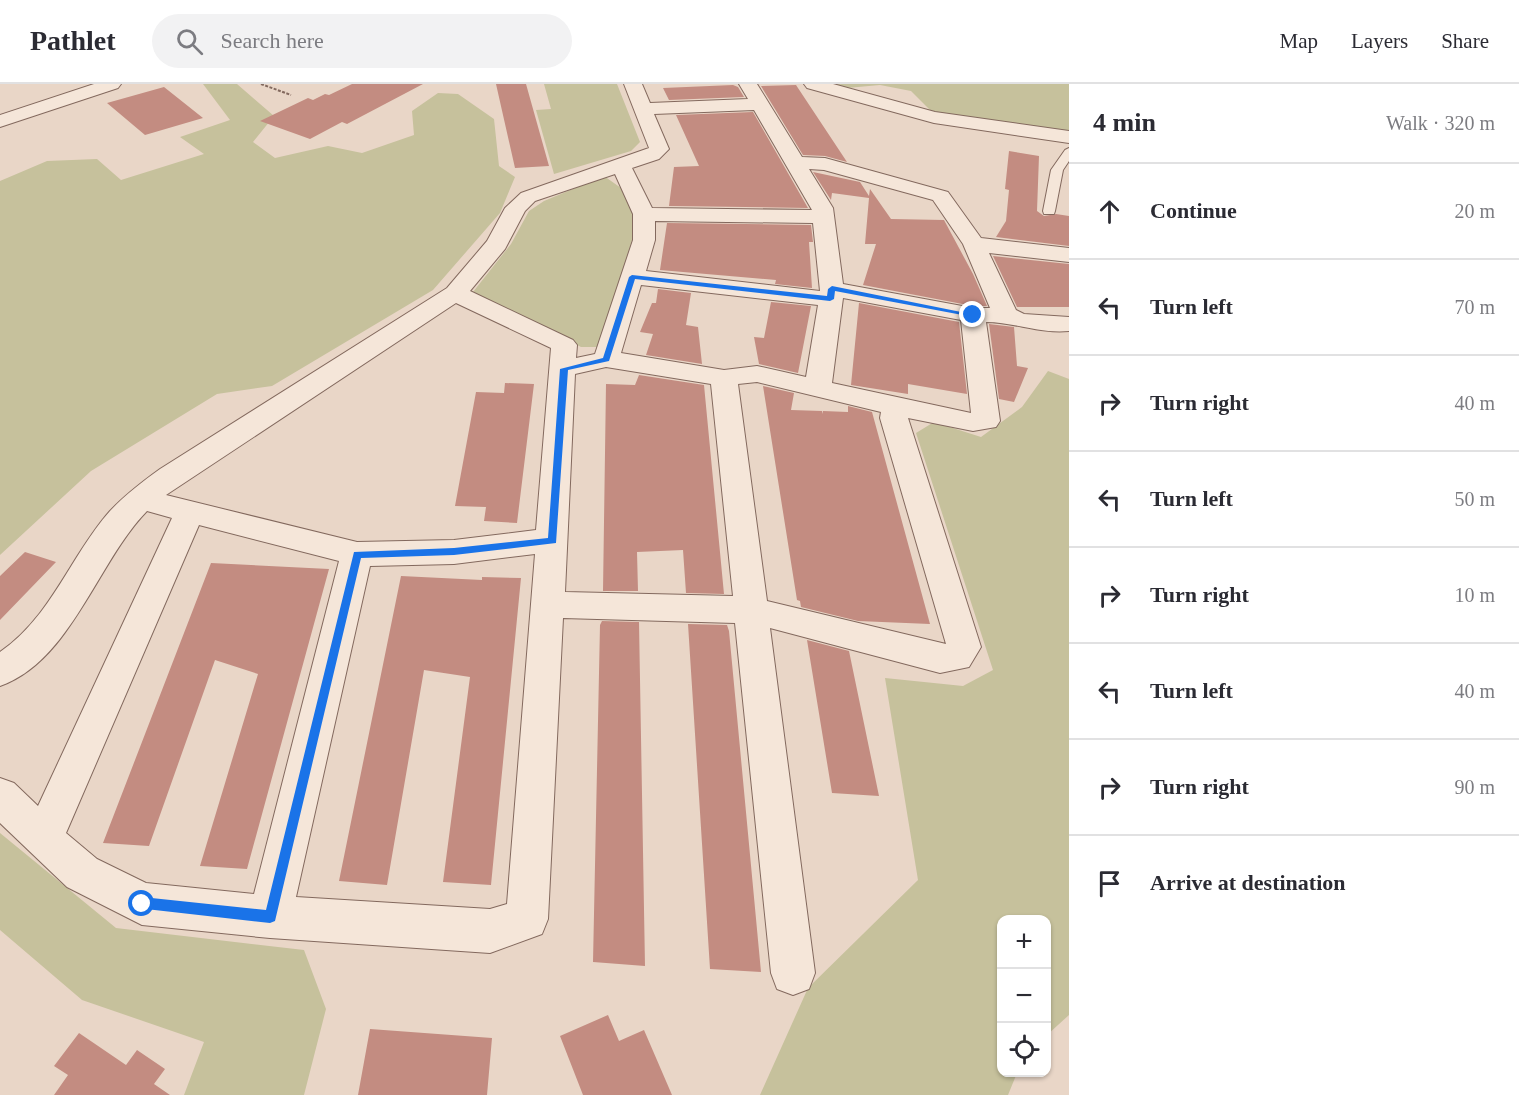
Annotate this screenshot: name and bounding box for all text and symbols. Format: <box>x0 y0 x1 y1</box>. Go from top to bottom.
search box <box>152 14 572 68</box>
text: Pathlet <box>30 25 116 56</box>
icon: search <box>173 25 206 58</box>
text: Search here <box>221 28 324 53</box>
text: Map <box>1280 29 1318 53</box>
text: Layers <box>1351 29 1408 53</box>
text: Share <box>1441 29 1489 53</box>
text: 4 min <box>1093 108 1156 137</box>
text: Walk · 320 m <box>1386 112 1495 134</box>
icon: ahead <box>1093 195 1126 228</box>
text: Continue <box>1150 198 1237 223</box>
text: 20 m <box>1454 200 1495 222</box>
icon: left <box>1093 291 1126 324</box>
text: Turn left <box>1150 294 1233 319</box>
text: 70 m <box>1454 296 1495 318</box>
route end <box>959 301 985 327</box>
icon: right <box>1093 387 1126 420</box>
text: Turn right <box>1150 390 1249 415</box>
text: 40 m <box>1454 392 1495 414</box>
icon: left <box>1093 483 1126 516</box>
text: Turn left <box>1150 486 1233 511</box>
text: 50 m <box>1454 488 1495 510</box>
icon: right <box>1093 579 1126 612</box>
text: Turn right <box>1150 582 1249 607</box>
text: 10 m <box>1454 584 1495 606</box>
icon: left <box>1093 675 1126 708</box>
text: Turn left <box>1150 678 1233 703</box>
text: 40 m <box>1454 680 1495 702</box>
icon: right <box>1093 771 1126 804</box>
text: Turn right <box>1150 774 1249 799</box>
text: 90 m <box>1454 776 1495 798</box>
icon: arrive <box>1093 867 1126 900</box>
text: Arrive at destination <box>1150 870 1346 895</box>
route start <box>128 890 154 916</box>
map controls <box>997 915 1051 1077</box>
button: + <box>997 915 1051 969</box>
button: − <box>997 969 1051 1023</box>
button: locate <box>997 1023 1051 1077</box>

